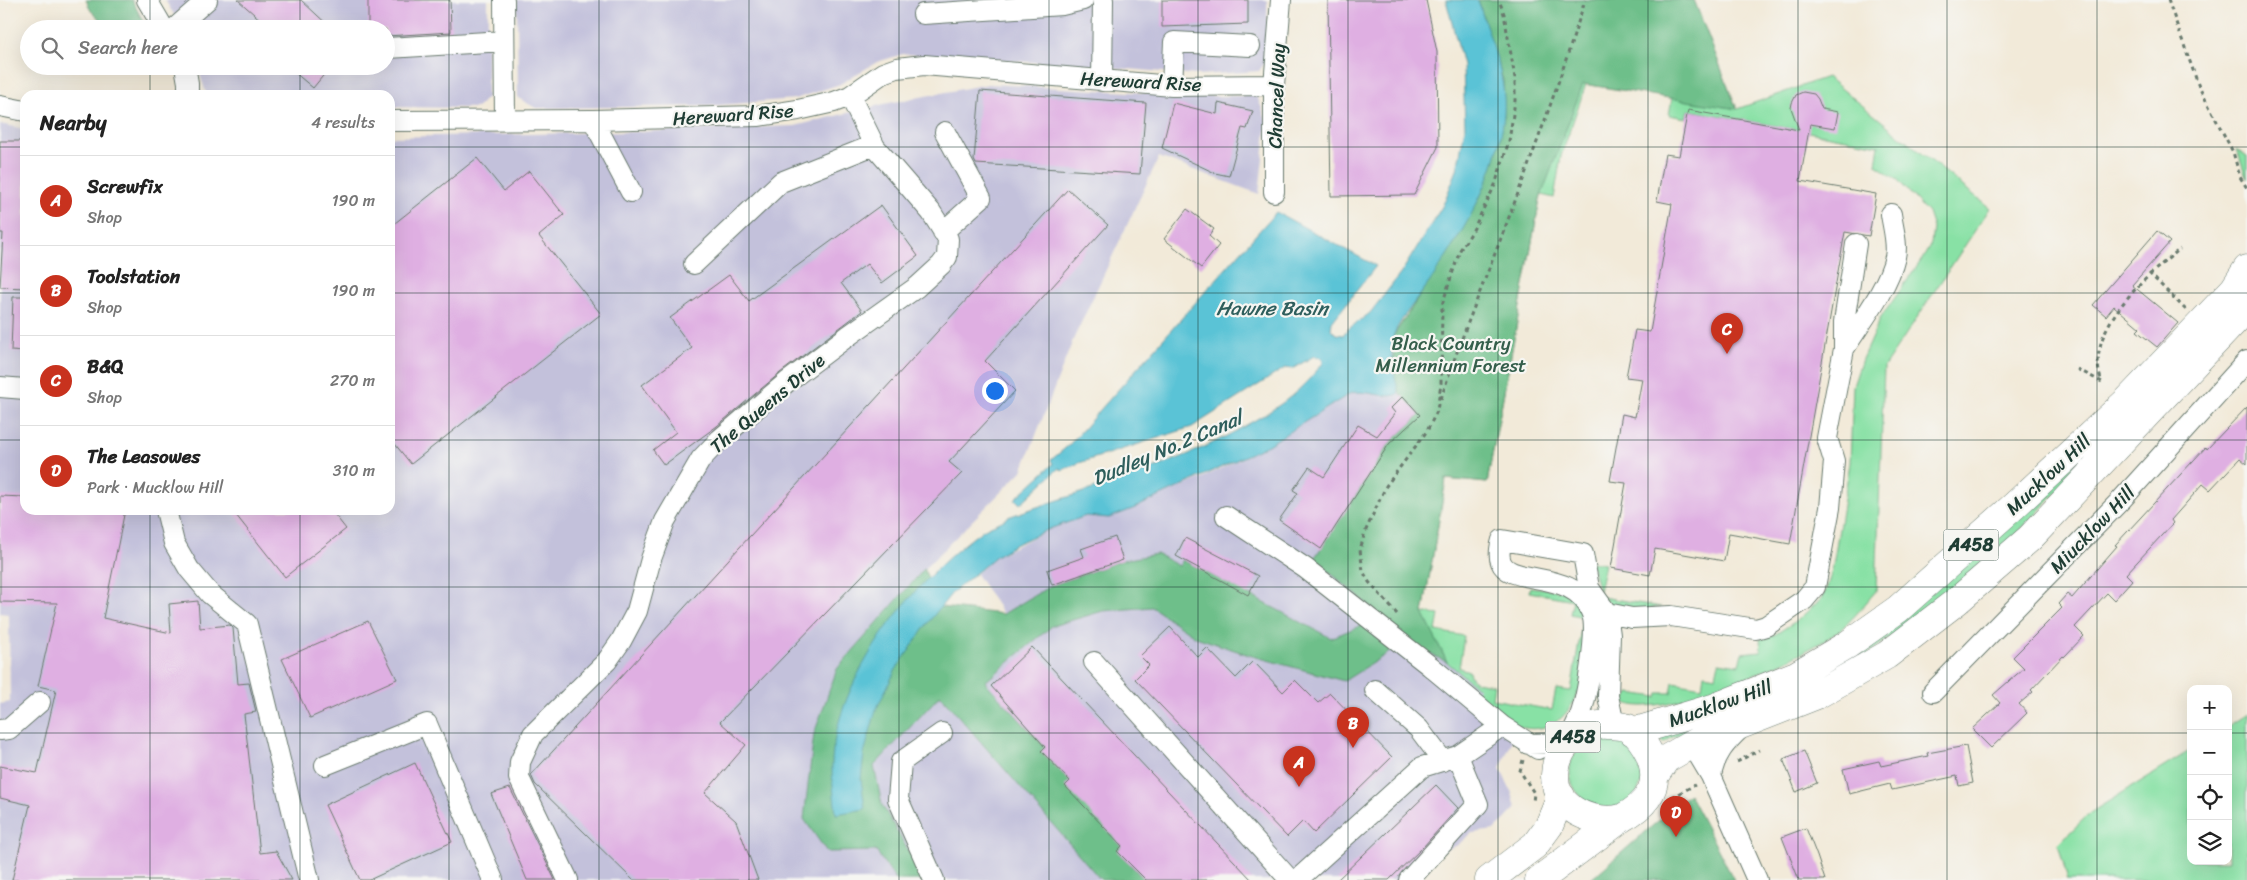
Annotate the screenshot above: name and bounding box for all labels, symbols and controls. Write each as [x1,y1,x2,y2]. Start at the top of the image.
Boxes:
search box [20,20,395,75]
text: Search here [78,31,178,64]
icon: search [38,34,66,62]
street label: Chancel Way [1258,43,1295,149]
street label: Hereward Rise [1079,62,1203,101]
street label: Hereward Rise [671,94,795,135]
text: Nearby [40,104,106,142]
text: 4 results [311,108,375,137]
text: Screwfix [87,170,163,203]
text: A [51,186,61,215]
text: 190 m [332,186,375,215]
text: Shop [87,203,122,232]
text: Toolstation [87,260,180,293]
text: B [51,276,61,305]
text: 190 m [332,276,375,305]
water label: Hawne Basin [1216,291,1330,326]
text: Shop [87,293,122,322]
pin: C [1711,313,1743,354]
park label: Black Country Millennium Forest [1376,327,1526,382]
street label: The Queens Drive [702,345,833,462]
text: B&Q [87,350,123,383]
text: C [51,366,61,395]
text: 270 m [330,366,375,395]
your location [982,378,1008,404]
text: Shop [87,383,122,412]
water label: Dudley No.2 Canal [1087,399,1252,496]
street label: Mucklow Hill [1998,425,2099,523]
text: The Leasowes [87,440,200,473]
text: D [51,456,61,485]
text: 310 m [333,456,375,485]
text: Park · Mucklow Hill [87,473,223,502]
street label: Miucklow Hill [2041,477,2144,581]
road number: A458 [1944,530,1998,560]
street label: Mucklow Hill [1664,670,1777,737]
map controls [2187,685,2232,865]
button: + [2187,685,2232,730]
pin: B [1337,707,1369,748]
road number: A458 [1546,722,1600,752]
button: − [2187,730,2232,775]
pin: A [1283,746,1315,787]
button: locate [2187,775,2232,820]
pin: D [1660,796,1692,837]
button: layers [2187,820,2232,865]

